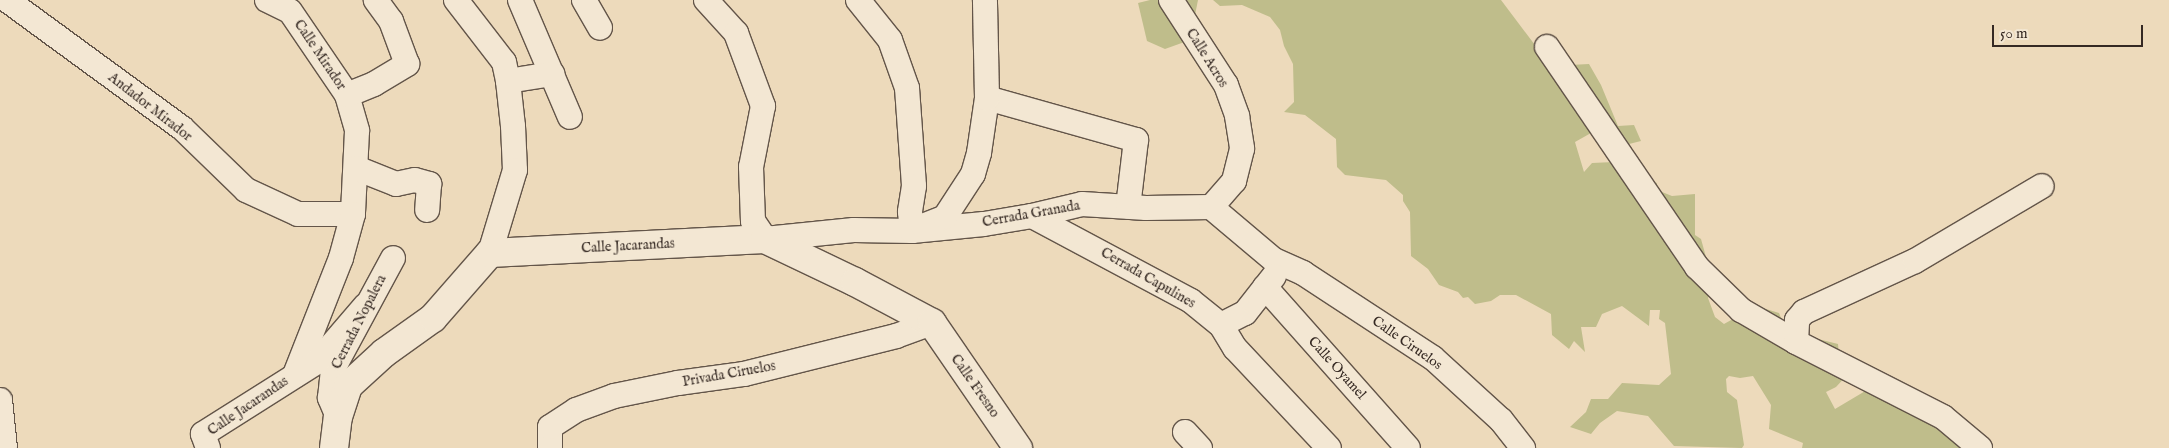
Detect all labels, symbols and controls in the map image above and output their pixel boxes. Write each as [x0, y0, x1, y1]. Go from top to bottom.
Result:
scale bar [1994, 15, 2145, 47]
street label: Calle Mirador [290, 17, 350, 93]
text: 50 m [2000, 24, 2028, 43]
street label: Calle Acros [1182, 25, 1232, 91]
street label: Andador Mirador [105, 69, 195, 145]
street label: Cerrada Granada [981, 197, 1081, 231]
street label: Calle Jacarandas [581, 235, 675, 257]
street label: Cerrada Capulines [1098, 244, 1198, 312]
street label: Cerrada Nopalera [328, 272, 390, 372]
street label: Calle Ciruelos [1369, 313, 1445, 373]
street label: Calle Oyamel [1304, 333, 1370, 403]
street label: Calle Fresno [947, 351, 1003, 421]
street label: Privada Ciruelos [681, 358, 777, 390]
street label: Calle Jacarandas [204, 373, 292, 439]

